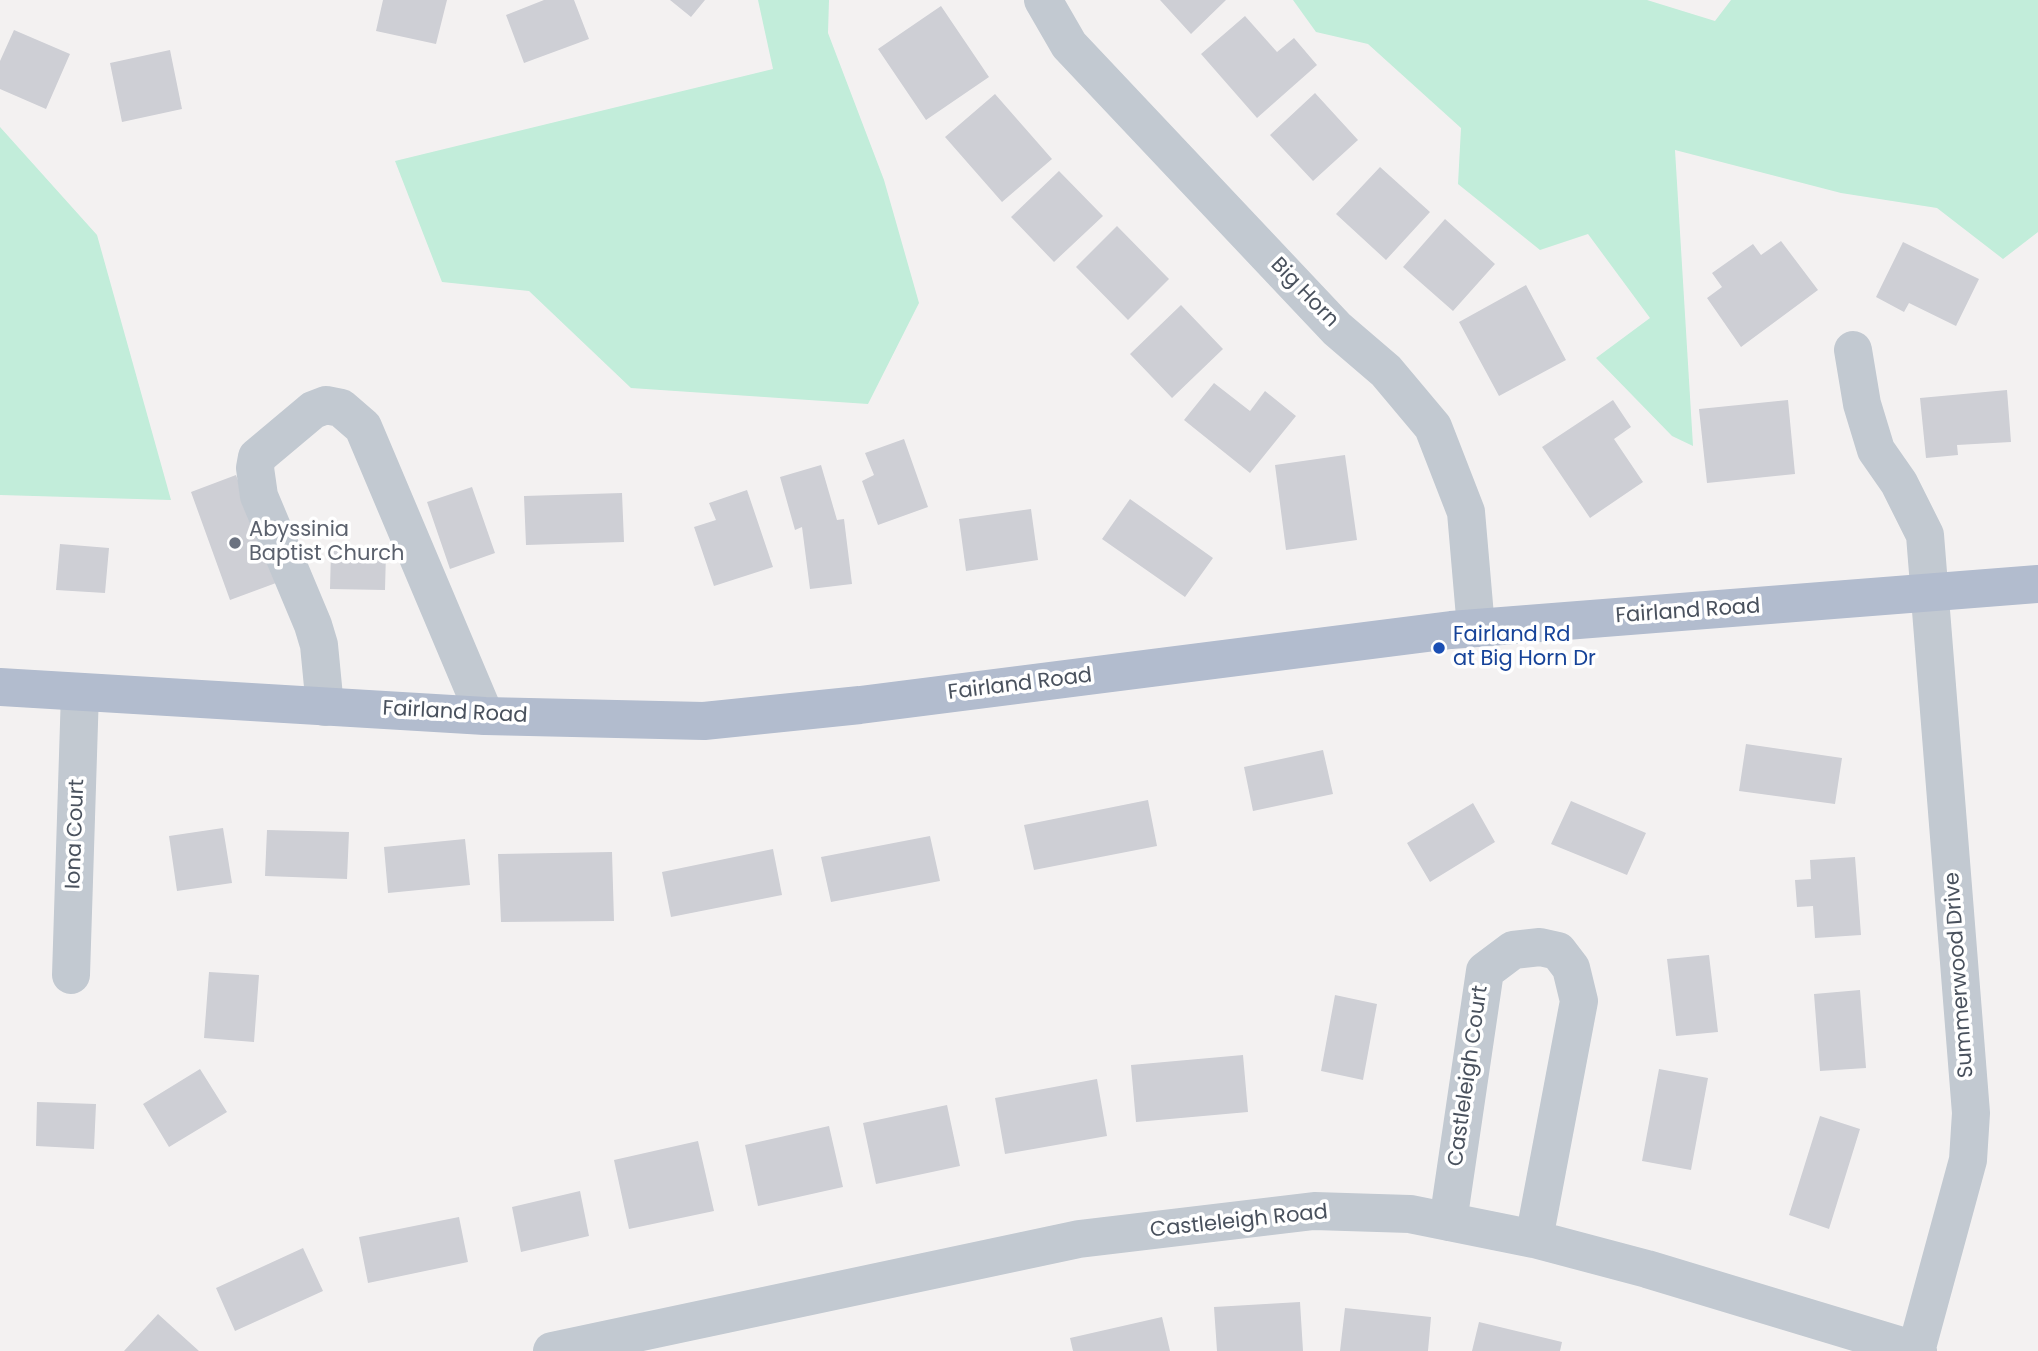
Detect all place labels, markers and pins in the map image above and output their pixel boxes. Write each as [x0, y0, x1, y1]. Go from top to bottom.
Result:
place label: Abyssinia Baptist Church [249, 518, 404, 568]
marker: Abyssinia Baptist Church [227, 535, 243, 551]
place label: Fairland Rd at Big Horn Dr [1453, 623, 1596, 673]
marker: Fairland Rd at Big Horn Dr [1431, 640, 1447, 656]

